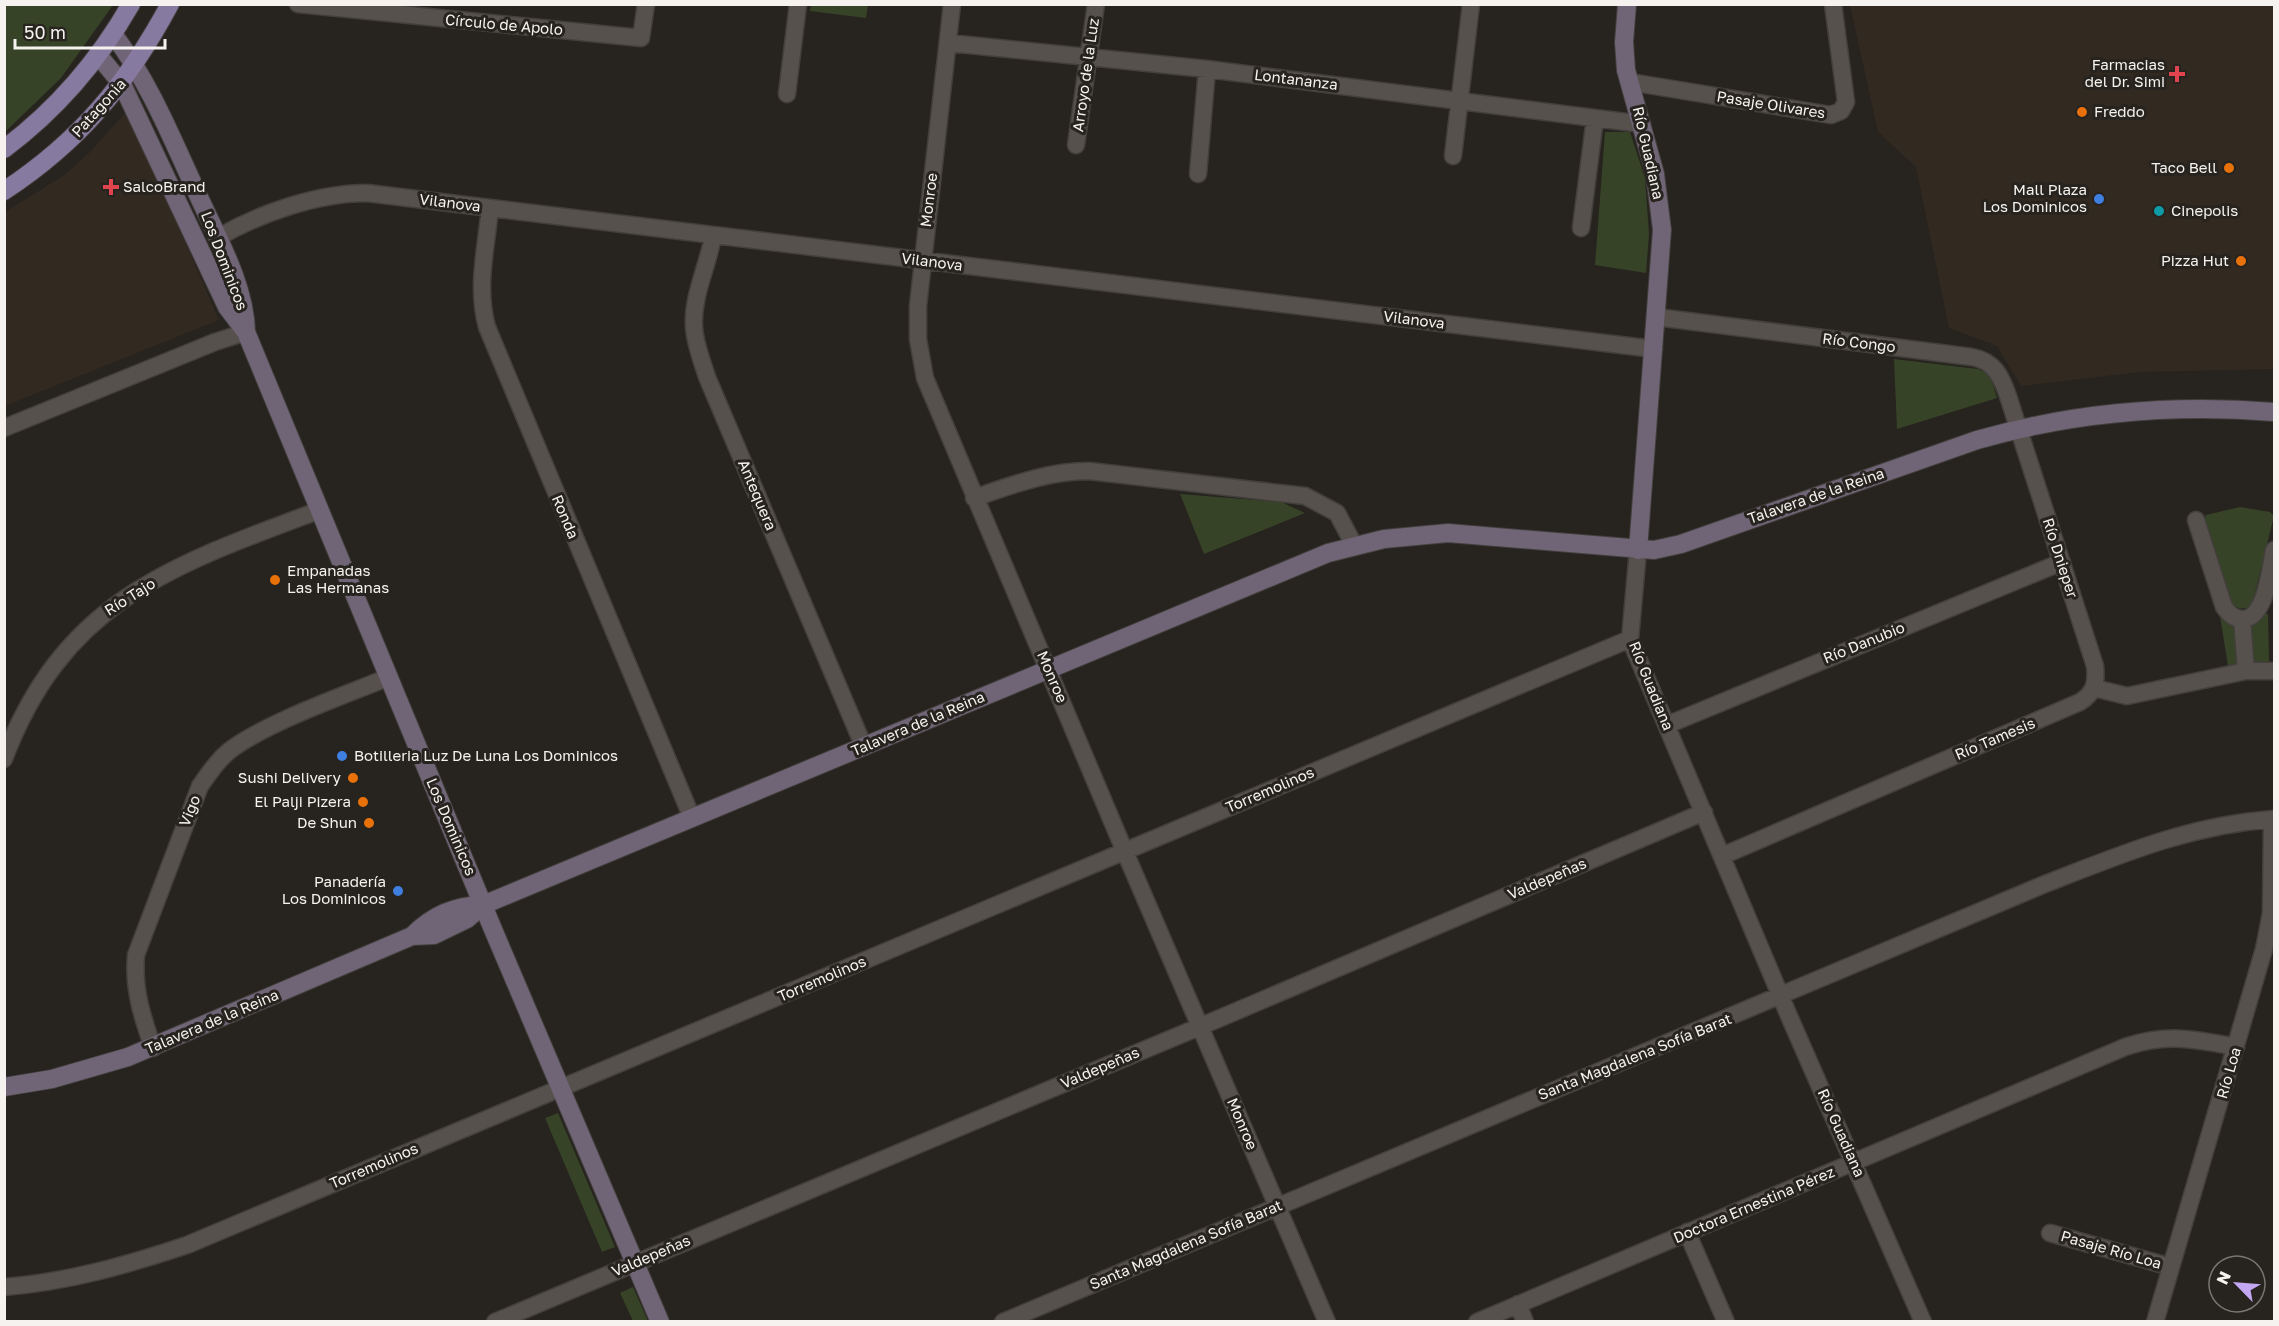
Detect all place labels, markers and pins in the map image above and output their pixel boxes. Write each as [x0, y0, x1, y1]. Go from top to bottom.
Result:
place label: Farmacias del Dr. Simi [2085, 55, 2165, 90]
marker: Farmacias del Dr. Simi [2170, 67, 2184, 81]
place label: Freddo [2094, 102, 2145, 120]
marker: Freddo [2075, 105, 2089, 119]
place label: Taco Bell [2151, 158, 2217, 176]
marker: Taco Bell [2222, 161, 2236, 175]
place label: SalcoBrand [123, 177, 206, 195]
marker: SalcoBrand [104, 180, 118, 194]
place label: Mall Plaza Los Dominicos [1983, 180, 2087, 215]
marker: Mall Plaza Los Dominicos [2092, 192, 2106, 206]
place label: Cinepolis [2171, 201, 2238, 219]
marker: Cinepolis [2152, 204, 2166, 218]
place label: Pizza Hut [2161, 251, 2229, 269]
marker: Pizza Hut [2234, 254, 2248, 268]
place label: Empanadas Las Hermanas [287, 561, 389, 596]
marker: Empanadas Las Hermanas [268, 573, 282, 587]
place label: Botilleria Luz De Luna Los Dominicos [354, 746, 618, 764]
marker: Botilleria Luz De Luna Los Dominicos [335, 749, 349, 763]
place label: Sushi Delivery [238, 768, 342, 786]
marker: Sushi Delivery [346, 771, 360, 785]
place label: El Palji Pizera [254, 792, 351, 810]
marker: El Palji Pizera [356, 795, 370, 809]
place label: De Shun [297, 813, 357, 831]
marker: De Shun [362, 816, 376, 830]
place label: Panadería Los Dominicos [282, 872, 386, 907]
marker: Panadería Los Dominicos [391, 884, 405, 898]

